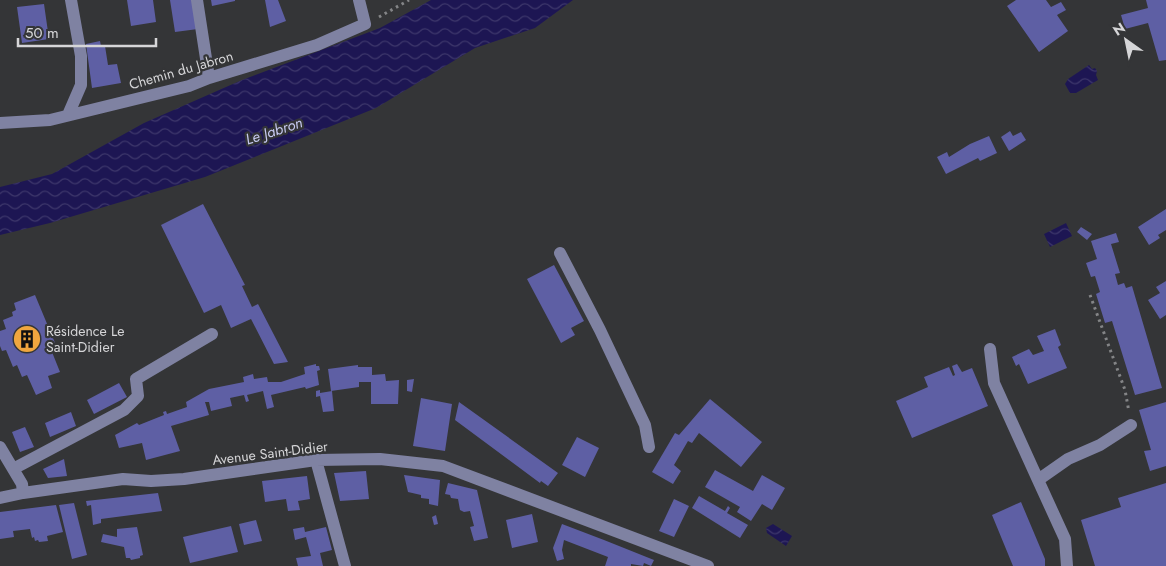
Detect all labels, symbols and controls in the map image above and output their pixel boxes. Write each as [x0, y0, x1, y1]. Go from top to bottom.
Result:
scale bar [18, 15, 155, 47]
north arrow [1101, 15, 1151, 65]
text: N [1109, 18, 1129, 41]
text: 50 m [25, 22, 59, 44]
street label: Chemin du Jabron [127, 46, 235, 94]
water label: Le Jabron [243, 111, 305, 151]
place label: Résidence Le Saint-Didier [46, 321, 124, 357]
building icon: Résidence Le Saint-Didier [12, 324, 42, 354]
street label: Avenue Saint-Didier [211, 436, 329, 470]

